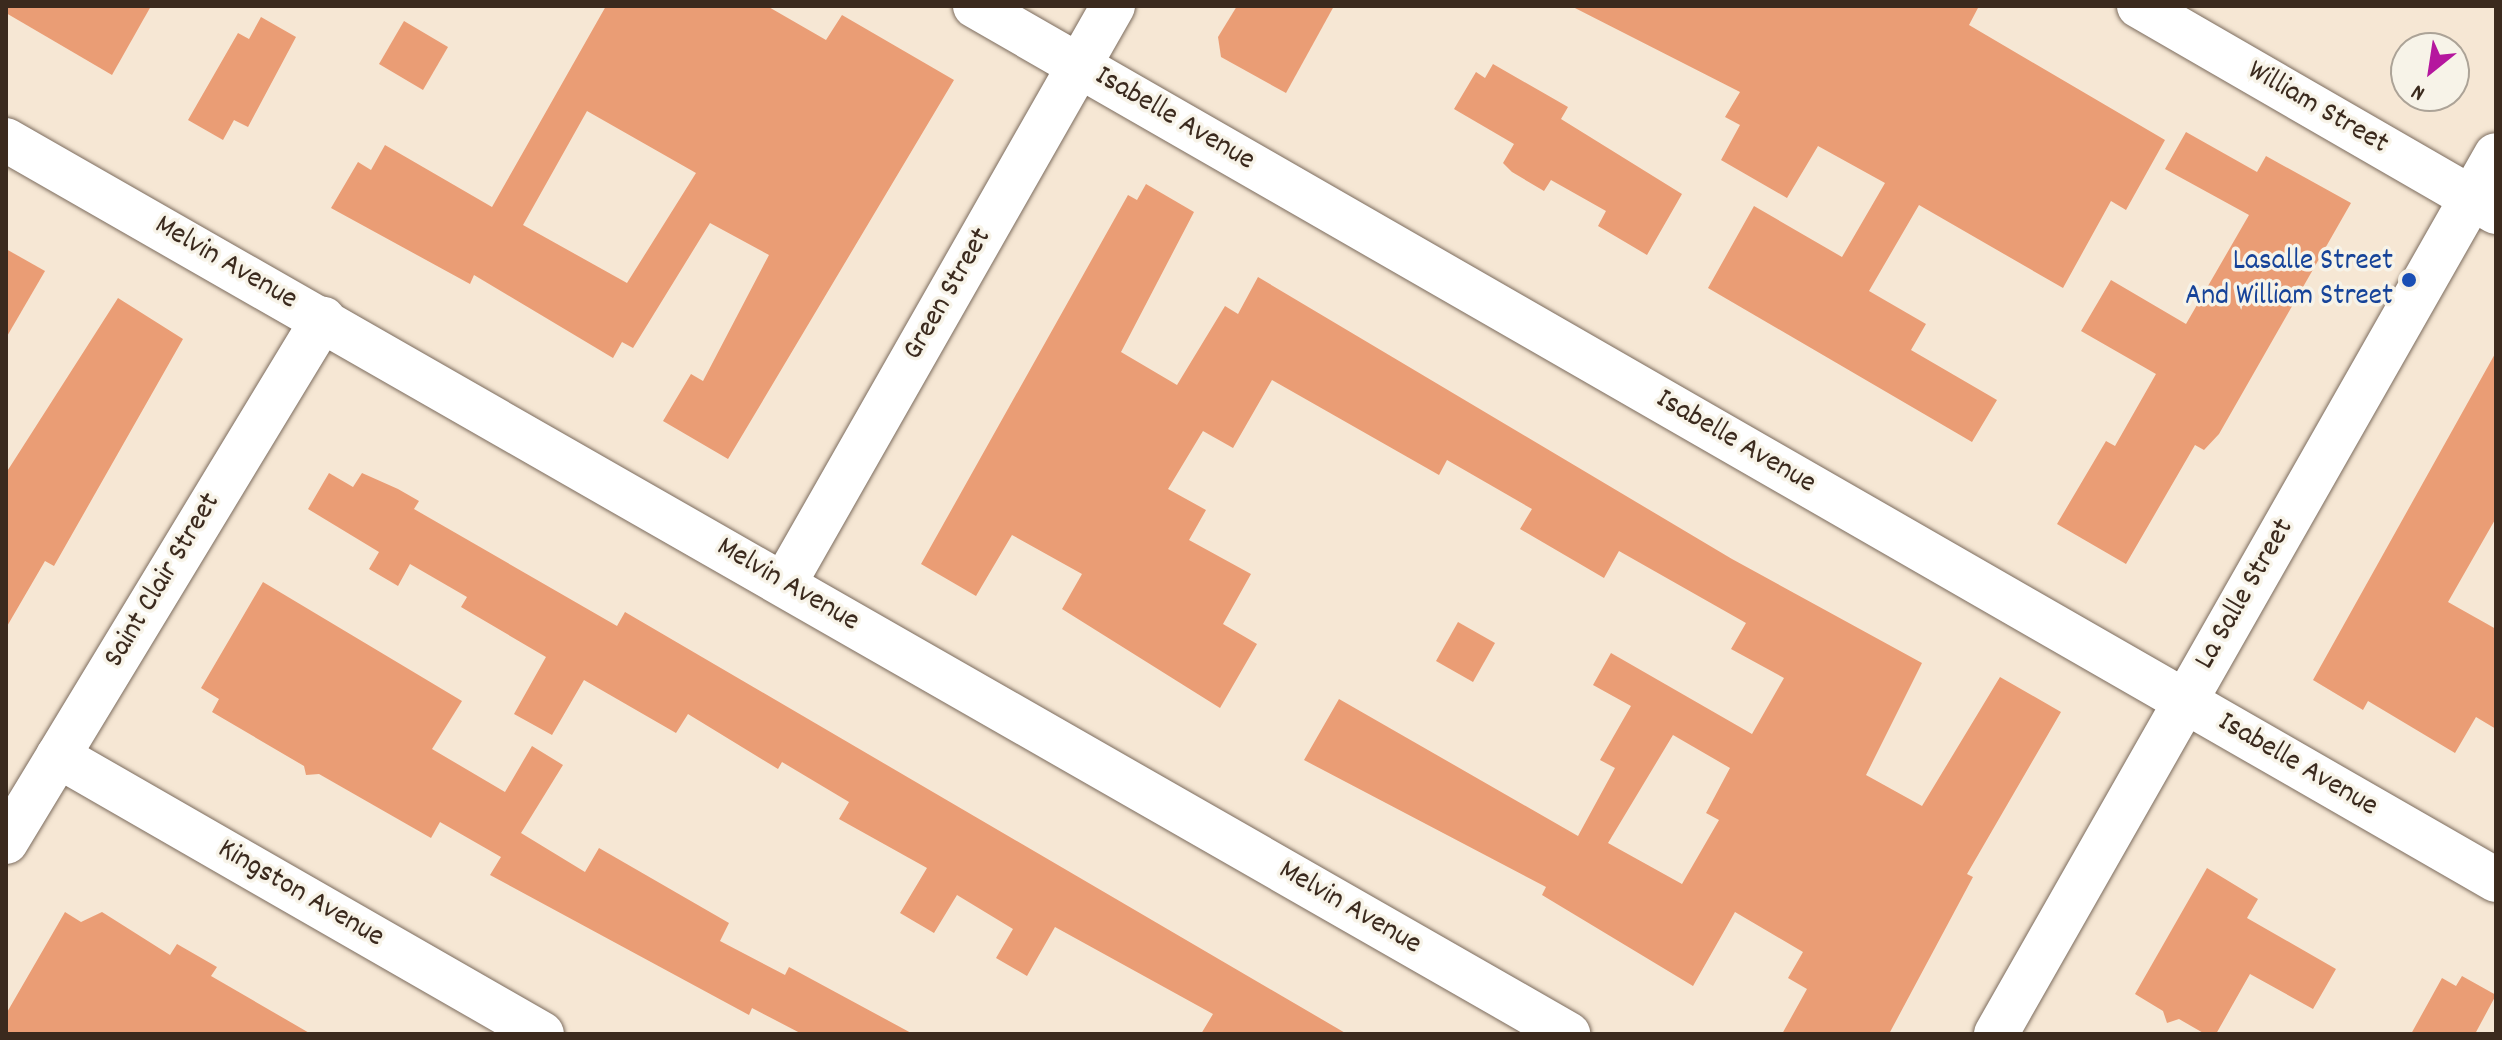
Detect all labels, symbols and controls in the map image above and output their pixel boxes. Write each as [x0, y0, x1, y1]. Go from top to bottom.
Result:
north arrow [2390, 32, 2470, 112]
street label: William Street [2240, 54, 2394, 164]
street label: Isabelle Avenue [1088, 60, 1260, 180]
text: N [2406, 75, 2431, 108]
street label: Melvin Avenue [147, 209, 303, 319]
street label: Green Street [897, 223, 1001, 367]
place label: Lasalle Street And William Street [2185, 245, 2393, 316]
marker: Lasalle Street And William Street [2400, 271, 2418, 289]
street label: Isabelle Avenue [1649, 383, 1821, 503]
street label: Saint Clair Street [98, 487, 230, 675]
street label: La Salle Street [2188, 513, 2304, 677]
street label: Melvin Avenue [709, 531, 865, 641]
street label: Isabelle Avenue [2211, 706, 2383, 826]
street label: Kingston Avenue [210, 833, 390, 957]
street label: Melvin Avenue [1271, 854, 1427, 964]

